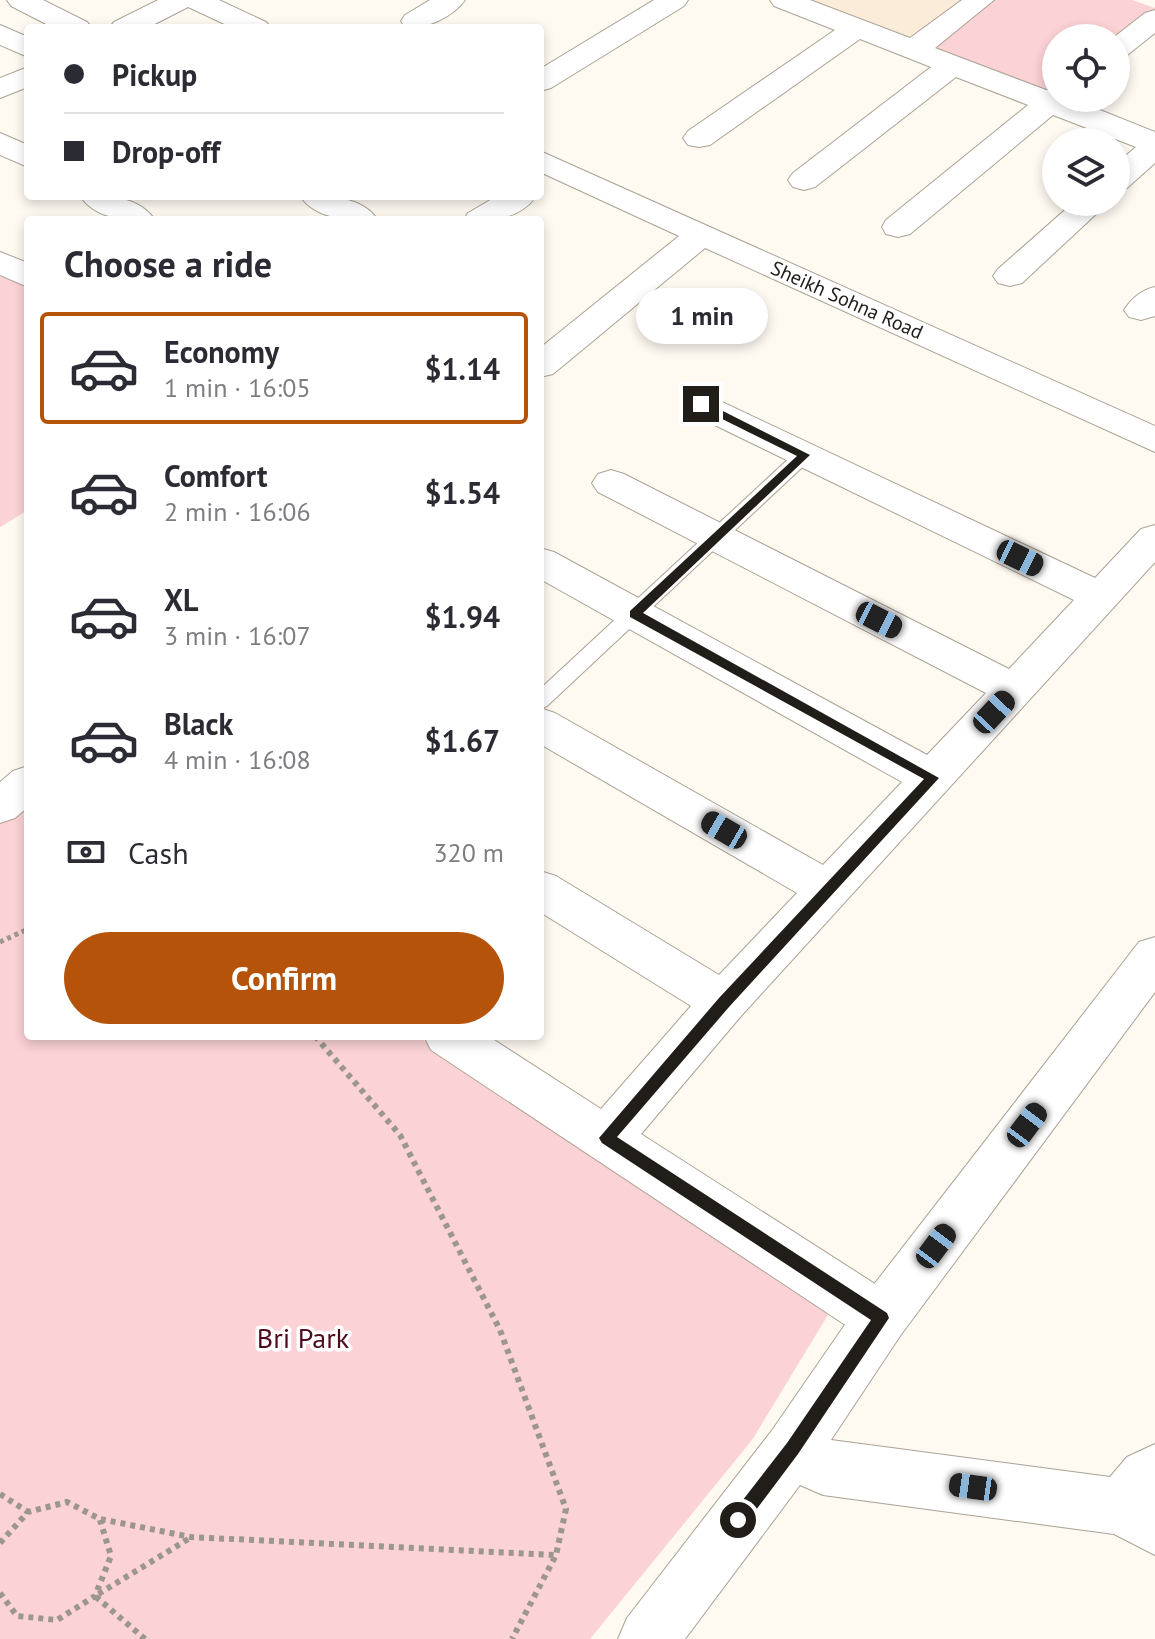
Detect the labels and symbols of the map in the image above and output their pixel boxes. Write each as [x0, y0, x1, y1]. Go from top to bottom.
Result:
street label: Sheikh Sohna Road [767, 255, 927, 345]
callout: 1 min [635, 288, 767, 344]
route end [683, 386, 719, 422]
car [993, 537, 1047, 579]
car [852, 598, 906, 642]
car [969, 686, 1019, 738]
car [697, 808, 751, 852]
car [1003, 1099, 1051, 1151]
car [912, 1220, 960, 1272]
park label: Bri Park [257, 1319, 350, 1356]
car [948, 1472, 998, 1502]
route start [720, 1502, 756, 1538]

